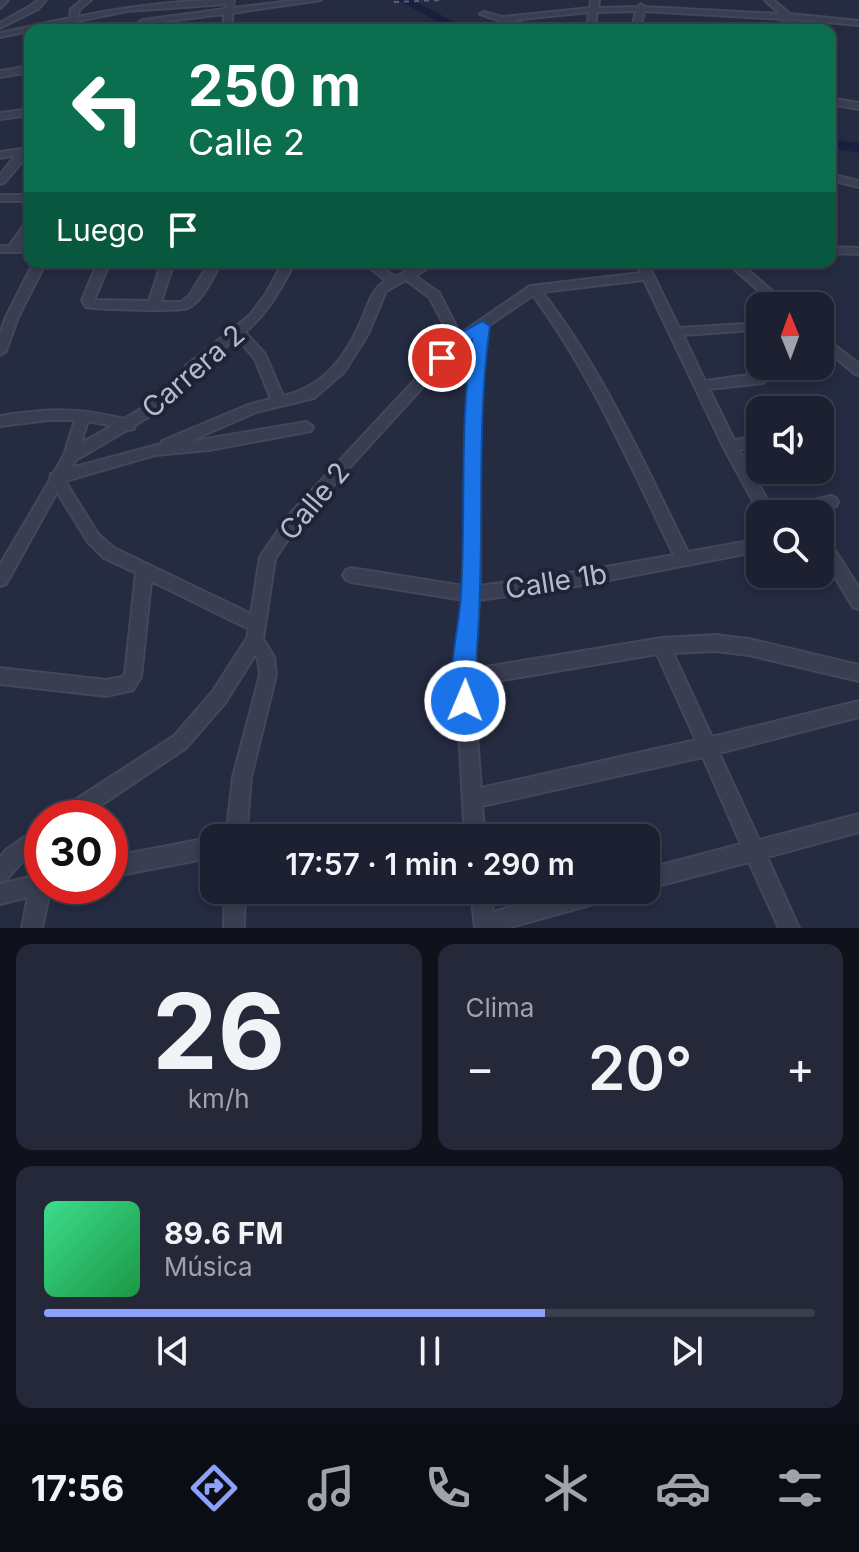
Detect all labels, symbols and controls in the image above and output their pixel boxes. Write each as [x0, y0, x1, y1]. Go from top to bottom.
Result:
text: 250 m [188, 52, 361, 120]
icon: left [56, 56, 160, 160]
text: Calle 2 [188, 120, 305, 164]
icon: arrive [161, 208, 205, 252]
text: Luego [56, 212, 145, 248]
north arrow [746, 292, 834, 380]
map controls [746, 292, 834, 588]
street label: Carrera 2 [135, 317, 251, 425]
pin [408, 324, 476, 392]
icon: arrive [420, 336, 464, 380]
button: sound [746, 396, 834, 484]
street label: Calle 2 [272, 455, 356, 547]
button: search [746, 500, 834, 588]
street label: Calle 1b [503, 556, 609, 606]
position arrow [423, 659, 507, 743]
speed limit sign: 30 [24, 800, 128, 904]
text: 17:57 · 1 min · 290 m [285, 846, 575, 882]
text: 26 [152, 968, 285, 1094]
text: Clima [466, 992, 534, 1023]
text: 20° [588, 1032, 692, 1104]
text: − [466, 1041, 495, 1095]
text: + [786, 1041, 815, 1095]
text: km/h [188, 1083, 250, 1114]
text: 89.6 FM [164, 1215, 283, 1251]
text: Música [164, 1251, 253, 1282]
icon: previous [151, 1329, 195, 1373]
icon: pause [408, 1329, 452, 1373]
icon: next [665, 1329, 709, 1373]
icon: directions [186, 1460, 242, 1516]
icon: music [303, 1460, 359, 1516]
icon: phone [420, 1460, 476, 1516]
icon: climate [538, 1460, 594, 1516]
icon: car [655, 1460, 711, 1516]
icon: filters [772, 1460, 828, 1516]
text: 17:56 [31, 1466, 124, 1510]

